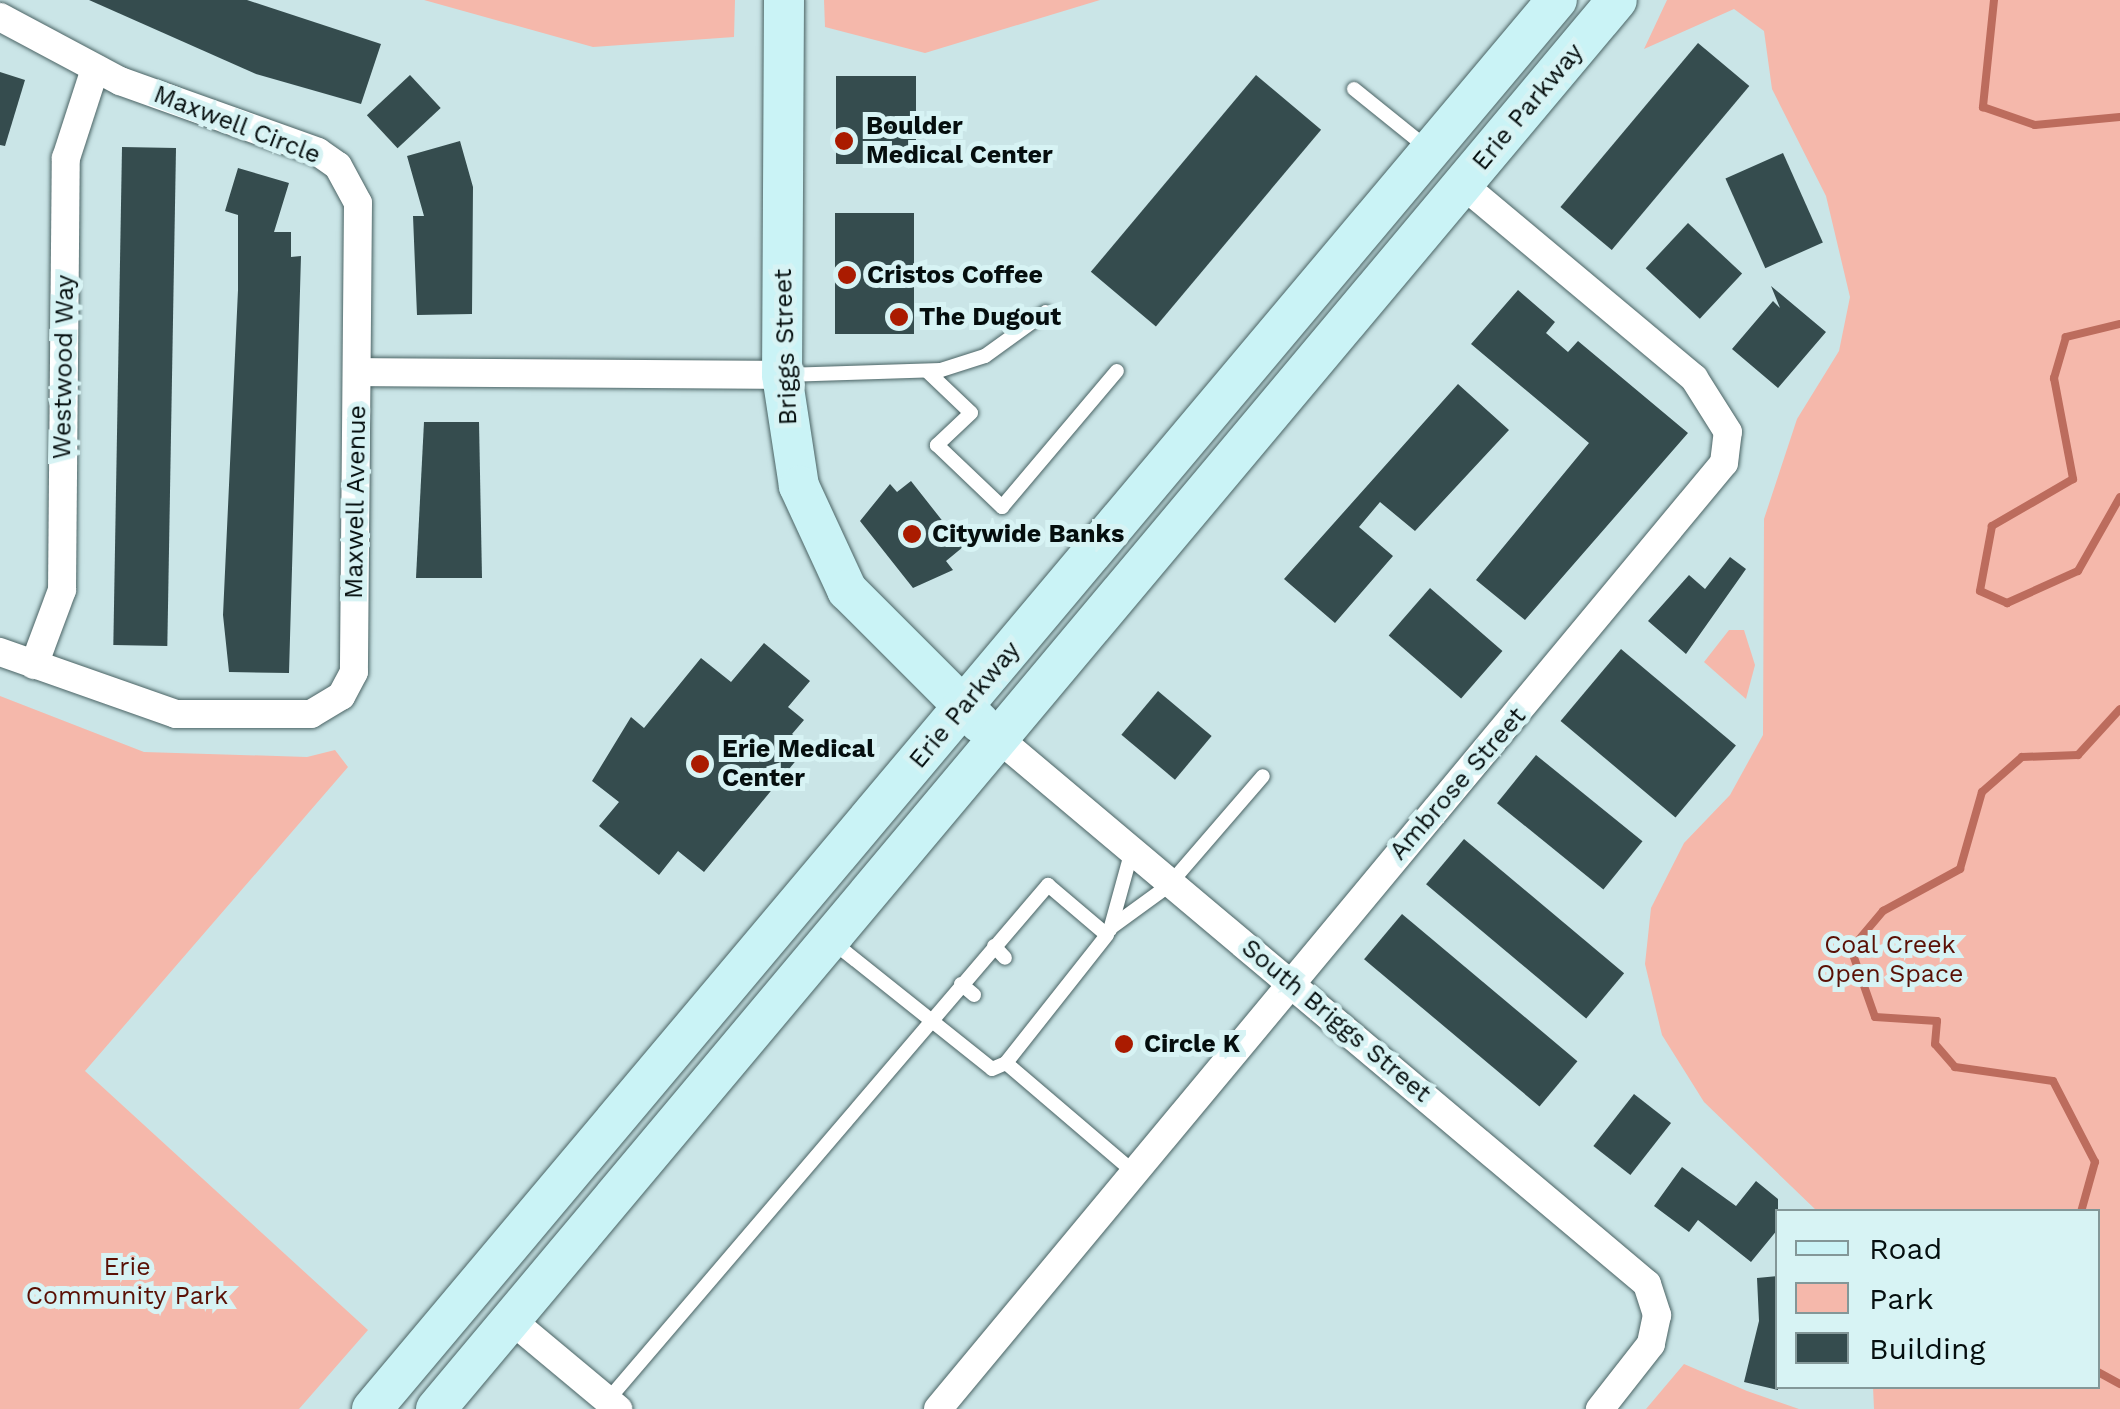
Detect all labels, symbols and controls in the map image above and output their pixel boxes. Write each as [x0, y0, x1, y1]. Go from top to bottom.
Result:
street label: Erie Parkway [1466, 37, 1590, 177]
street label: Maxwell Circle [149, 79, 325, 171]
place label: Boulder Medical Center [866, 112, 1053, 171]
marker: Boulder Medical Center [831, 128, 857, 154]
place label: Cristos Coffee [867, 260, 1043, 290]
marker: Cristos Coffee [836, 264, 858, 286]
street label: Briggs Street [768, 268, 804, 426]
street label: Westwood Way [47, 274, 81, 460]
place label: The Dugout [919, 302, 1061, 332]
marker: The Dugout [888, 306, 910, 328]
street label: Maxwell Avenue [339, 404, 373, 600]
place label: Citywide Banks [932, 519, 1124, 549]
marker: Citywide Banks [901, 523, 923, 545]
street label: Erie Parkway [903, 635, 1027, 775]
street label: Ambrose Street [1384, 702, 1532, 866]
place label: Erie Medical Center [722, 735, 874, 794]
marker: Erie Medical Center [687, 751, 713, 777]
park label: Coal Creek Open Space [1817, 931, 1963, 990]
street label: South Briggs Street [1235, 933, 1437, 1109]
place label: Circle K [1144, 1029, 1240, 1059]
marker: Circle K [1113, 1033, 1135, 1055]
legend [1775, 1209, 2100, 1389]
text: Road [1869, 1231, 1942, 1266]
park label: Erie Community Park [25, 1253, 229, 1312]
text: Park [1869, 1281, 1934, 1316]
text: Building [1869, 1331, 1986, 1366]

